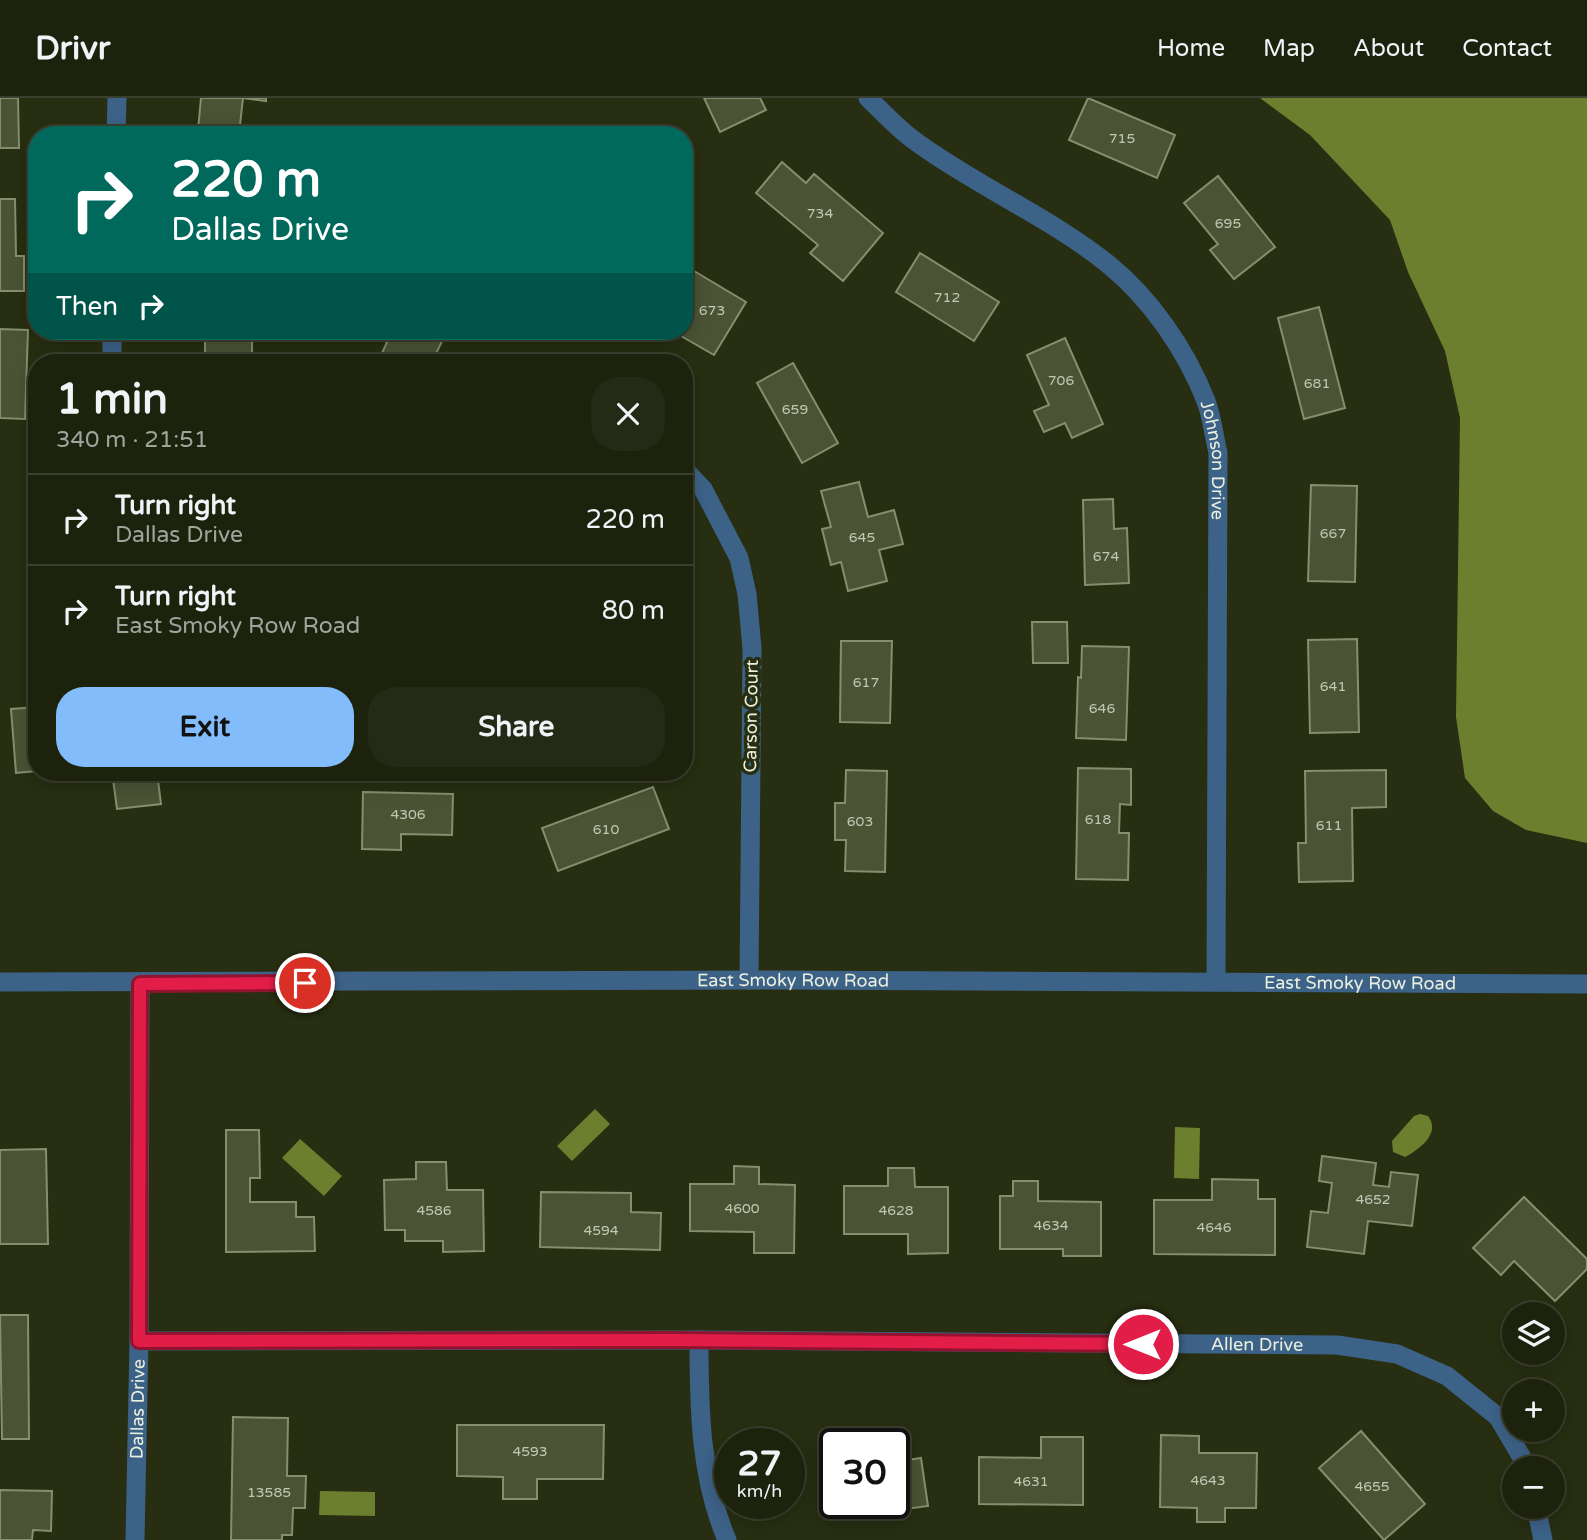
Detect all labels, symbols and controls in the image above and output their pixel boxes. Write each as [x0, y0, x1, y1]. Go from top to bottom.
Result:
text: Drivr [35, 29, 110, 68]
text: Home [1157, 34, 1225, 63]
text: Map [1263, 34, 1315, 63]
text: About [1353, 34, 1424, 63]
text: Contact [1462, 34, 1552, 63]
house number: 715 [1109, 130, 1135, 147]
text: 220 m [171, 151, 321, 210]
icon: right [56, 154, 147, 245]
house number: 734 [807, 205, 833, 222]
text: Dallas Drive [171, 211, 349, 249]
house number: 695 [1215, 215, 1241, 232]
icon: right [132, 287, 170, 325]
house number: 712 [934, 289, 960, 306]
text: Then [56, 291, 118, 322]
house number: 673 [699, 302, 725, 319]
house number: 706 [1048, 372, 1074, 389]
text: 1 min [56, 374, 168, 425]
house number: 681 [1304, 375, 1330, 392]
button: close [591, 377, 665, 451]
street label: Johnson Drive [1195, 397, 1229, 520]
house number: 659 [782, 401, 808, 418]
text: 340 m · 21:51 [56, 426, 208, 454]
text: Turn right [115, 490, 236, 521]
icon: right [56, 501, 94, 539]
text: 220 m [585, 504, 665, 535]
text: Dallas Drive [115, 521, 243, 549]
house number: 667 [1320, 525, 1346, 542]
house number: 645 [849, 529, 875, 546]
house number: 674 [1093, 548, 1119, 565]
text: Turn right [115, 581, 236, 612]
icon: right [56, 592, 94, 630]
text: 80 m [602, 595, 665, 626]
text: East Smoky Row Road [115, 612, 360, 640]
street label: Carson Court [739, 659, 763, 773]
house number: 617 [853, 674, 879, 691]
house number: 641 [1320, 678, 1346, 695]
button: Exit [56, 687, 354, 767]
button: Share [368, 687, 665, 767]
house number: 646 [1089, 700, 1115, 717]
house number: 4306 [390, 806, 426, 823]
house number: 618 [1085, 811, 1111, 828]
house number: 603 [847, 813, 873, 830]
house number: 611 [1316, 817, 1342, 834]
house number: 610 [593, 821, 619, 838]
pin [275, 953, 335, 1013]
icon: arrive [286, 964, 324, 1002]
street label: East Smoky Row Road [697, 969, 889, 992]
street label: East Smoky Row Road [1264, 971, 1456, 994]
house number: 4652 [1355, 1191, 1391, 1208]
house number: 4600 [724, 1200, 760, 1217]
house number: 4586 [416, 1202, 452, 1219]
house number: 4628 [878, 1202, 914, 1219]
house number: 4634 [1033, 1217, 1069, 1234]
house number: 4646 [1196, 1219, 1232, 1236]
house number: 4594 [583, 1222, 619, 1239]
map controls [1502, 1302, 1565, 1519]
button: layers [1502, 1302, 1565, 1365]
position arrow [1106, 1307, 1180, 1381]
street label: Allen Drive [1211, 1333, 1303, 1356]
street label: Dallas Drive [126, 1359, 150, 1459]
button: + [1502, 1379, 1565, 1442]
speed limit sign: 30 [819, 1428, 910, 1519]
house number: 4593 [512, 1443, 548, 1460]
text: 27 [738, 1443, 781, 1485]
button: − [1502, 1456, 1565, 1519]
house number: 4643 [1190, 1472, 1226, 1489]
house number: 4631 [1013, 1473, 1049, 1490]
house number: 4655 [1354, 1478, 1390, 1495]
text: km/h [737, 1480, 782, 1502]
house number: 13585 [247, 1484, 291, 1501]

